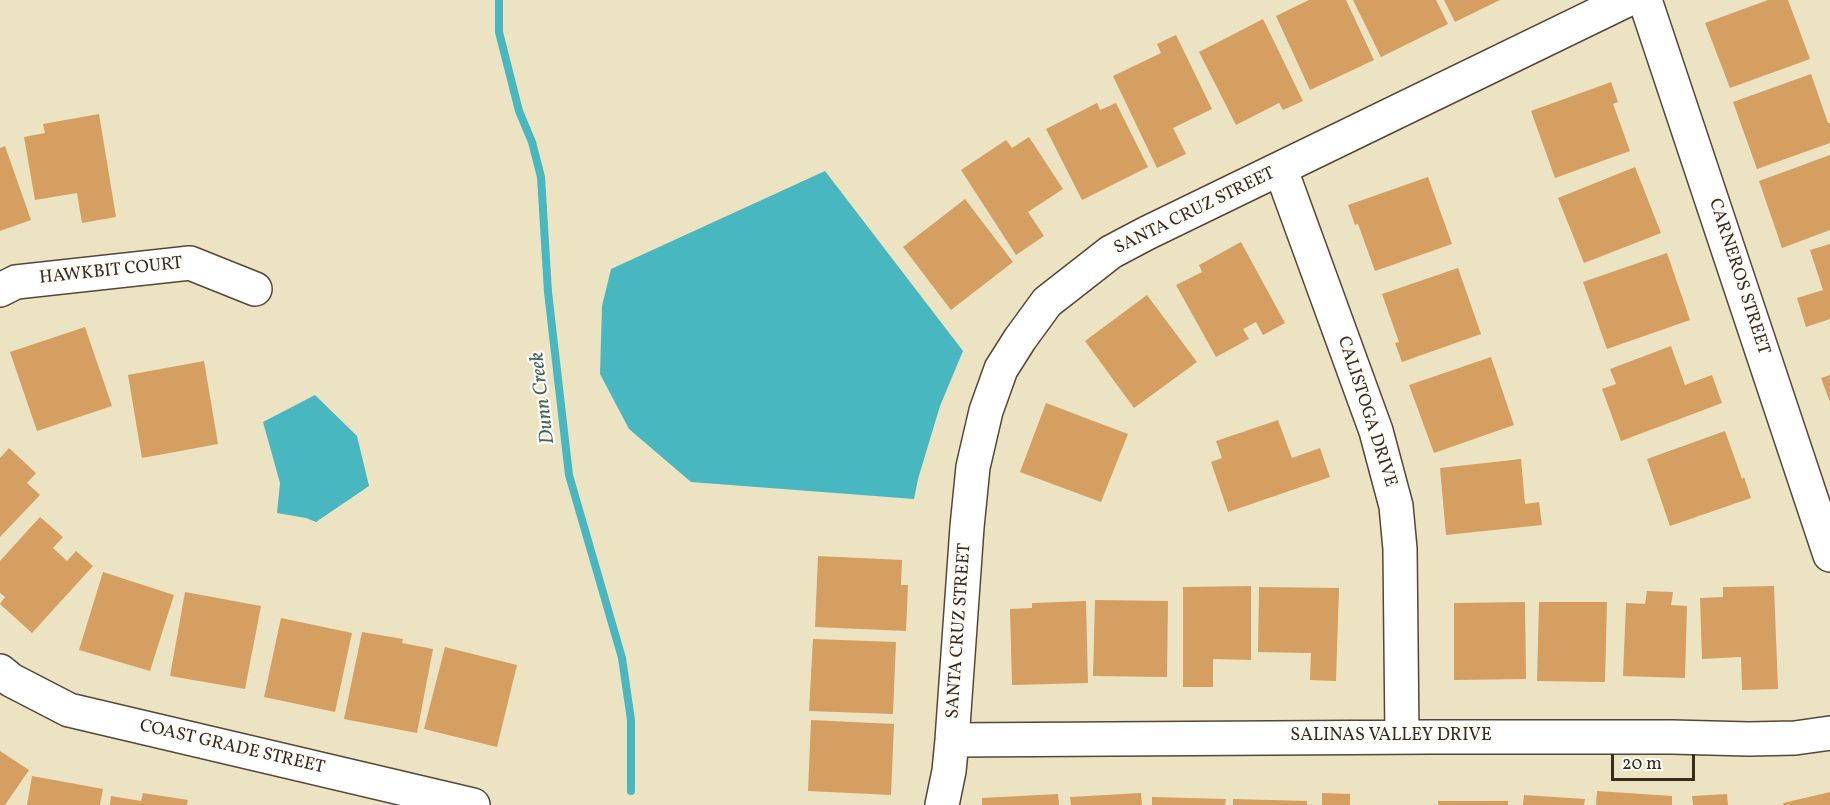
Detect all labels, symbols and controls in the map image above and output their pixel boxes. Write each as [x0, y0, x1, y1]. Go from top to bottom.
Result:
street label: SANTA CRUZ STREET [1111, 164, 1279, 260]
street label: CARNEROS STREET [1703, 196, 1773, 358]
street label: HAWKBIT COURT [38, 254, 184, 290]
street label: CALISTOGA DRIVE [1331, 334, 1401, 490]
water label: Dunn Creek [526, 351, 562, 445]
street label: SANTA CRUZ STREET [943, 542, 977, 720]
street label: COAST GRADE STREET [137, 716, 327, 780]
street label: SALINAS VALLEY DRIVE [1290, 726, 1492, 748]
scale bar [1614, 742, 1698, 780]
text: 20 m [1622, 752, 1662, 777]

